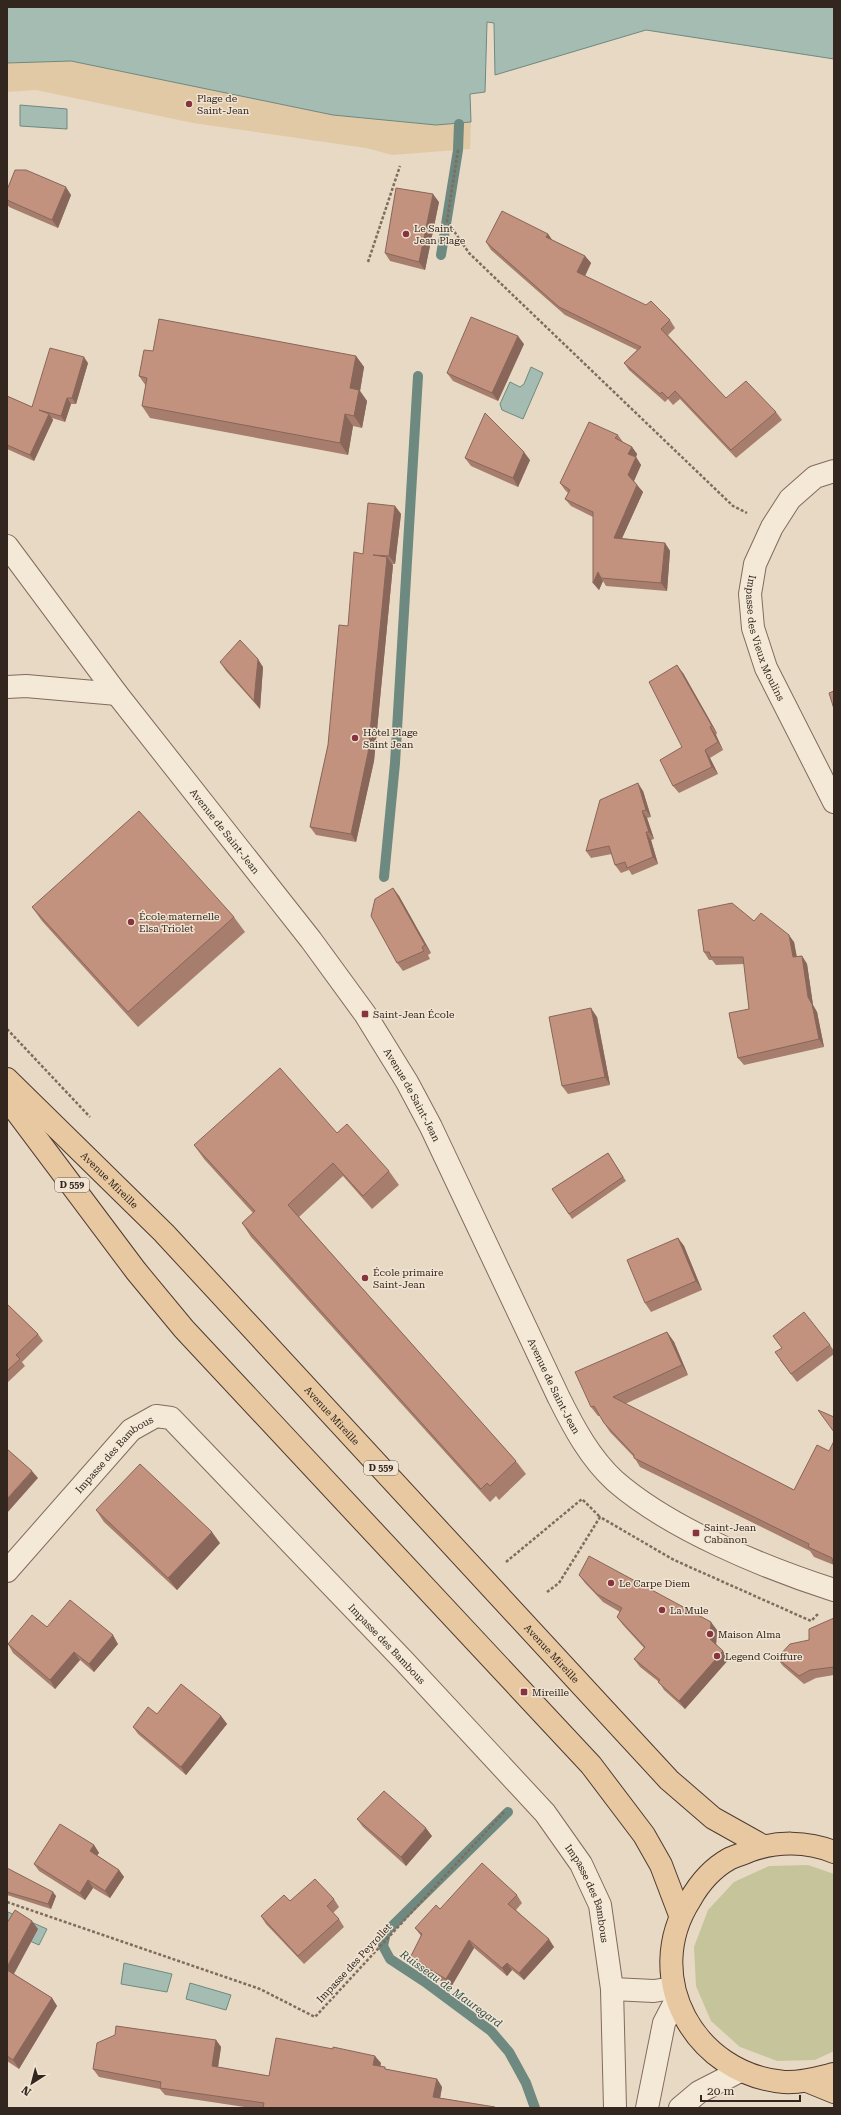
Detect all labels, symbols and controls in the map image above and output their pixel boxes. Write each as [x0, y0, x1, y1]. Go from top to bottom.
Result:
place label: Plage de Saint-Jean [197, 93, 250, 116]
marker: Plage de Saint-Jean [184, 99, 194, 109]
place label: Le Saint Jean Plage [414, 223, 466, 246]
marker: Le Saint Jean Plage [401, 229, 411, 239]
street label: Impasse des Vieux Moulins [744, 574, 787, 703]
place label: Hôtel Plage Saint Jean [363, 727, 418, 750]
marker: Hôtel Plage Saint Jean [350, 733, 360, 743]
street label: Avenue de Saint-Jean [188, 786, 262, 876]
place label: École maternelle Elsa Triolet [139, 911, 220, 934]
marker: École maternelle Elsa Triolet [126, 917, 136, 927]
marker: Saint-Jean École [360, 1009, 370, 1019]
place label: Saint-Jean École [373, 1009, 455, 1020]
street label: Avenue de Saint-Jean [382, 1046, 443, 1144]
street label: Avenue Mireille [79, 1149, 141, 1211]
road number: D 559 [55, 1178, 89, 1192]
place label: École primaire Saint-Jean [373, 1267, 444, 1290]
marker: École primaire Saint-Jean [360, 1273, 370, 1283]
street label: Avenue de Saint-Jean [526, 1336, 583, 1436]
street label: Avenue Mireille [303, 1384, 362, 1447]
street label: Impasse des Bambous [73, 1413, 155, 1495]
road number: D 559 [364, 1461, 398, 1475]
place label: Saint-Jean Cabanon [704, 1522, 757, 1545]
marker: Saint-Jean Cabanon [691, 1528, 701, 1538]
marker: Le Carpe Diem [606, 1578, 616, 1588]
place label: Le Carpe Diem [619, 1578, 690, 1589]
street label: Impasse des Bambous [347, 1601, 428, 1686]
marker: La Mule [657, 1605, 667, 1615]
place label: La Mule [670, 1605, 709, 1616]
street label: Avenue Mireille [522, 1622, 582, 1685]
marker: Maison Alma [705, 1629, 715, 1639]
place label: Maison Alma [718, 1629, 781, 1640]
marker: Legend Coiffure [712, 1651, 722, 1661]
place label: Legend Coiffure [725, 1651, 803, 1662]
marker: Mireille [519, 1687, 529, 1697]
place label: Mireille [532, 1687, 570, 1698]
street label: Impasse des Bambous [563, 1842, 611, 1944]
street label: Impasse des Peyrollet [314, 1921, 394, 2005]
water label: Ruisseau de Mauregard [397, 1947, 505, 2030]
north arrow [12, 2063, 52, 2103]
scale bar [701, 2077, 800, 2103]
text: N [19, 2083, 34, 2098]
text: 20 m [707, 2084, 734, 2098]

